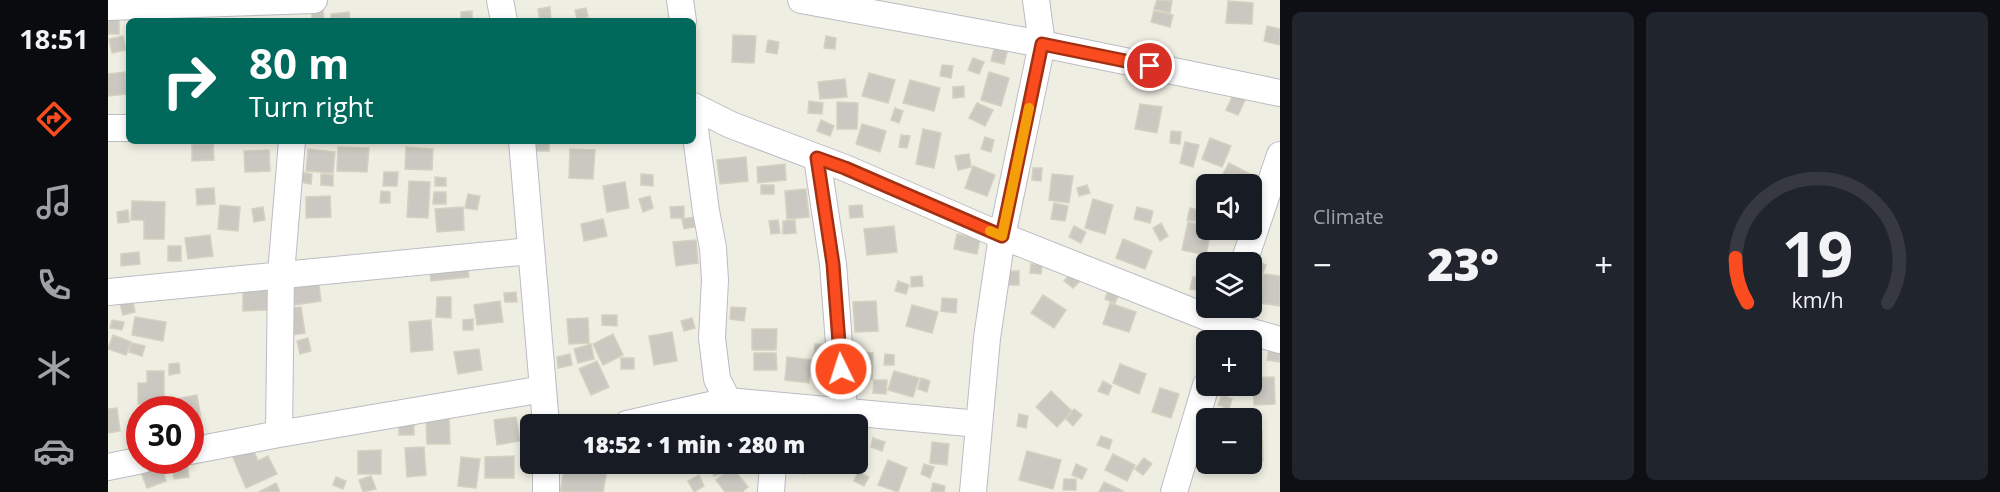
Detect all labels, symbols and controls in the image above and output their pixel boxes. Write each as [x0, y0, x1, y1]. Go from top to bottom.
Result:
text: 18:51 [19, 20, 89, 57]
text: 80 m [249, 34, 349, 91]
pin [1124, 40, 1175, 91]
icon: right [150, 42, 228, 120]
icon: arrive [1133, 49, 1166, 82]
text: Turn right [249, 88, 374, 125]
icon: directions [33, 98, 75, 140]
map controls [1196, 174, 1262, 474]
button: sound [1196, 174, 1262, 240]
icon: music [33, 181, 75, 223]
text: Climate [1313, 203, 1384, 230]
text: 19 [1781, 210, 1853, 295]
text: 23° [1427, 233, 1499, 294]
text: − [1313, 242, 1332, 287]
text: + [1594, 242, 1613, 287]
button: layers [1196, 252, 1262, 318]
icon: phone [33, 264, 75, 306]
text: km/h [1791, 285, 1843, 314]
button: + [1196, 330, 1262, 396]
position arrow [809, 337, 873, 401]
icon: climate [33, 347, 75, 389]
speed limit sign: 30 [126, 396, 204, 474]
button: − [1196, 408, 1262, 474]
text: 18:52 · 1 min · 280 m [583, 429, 805, 459]
icon: car [33, 430, 75, 472]

